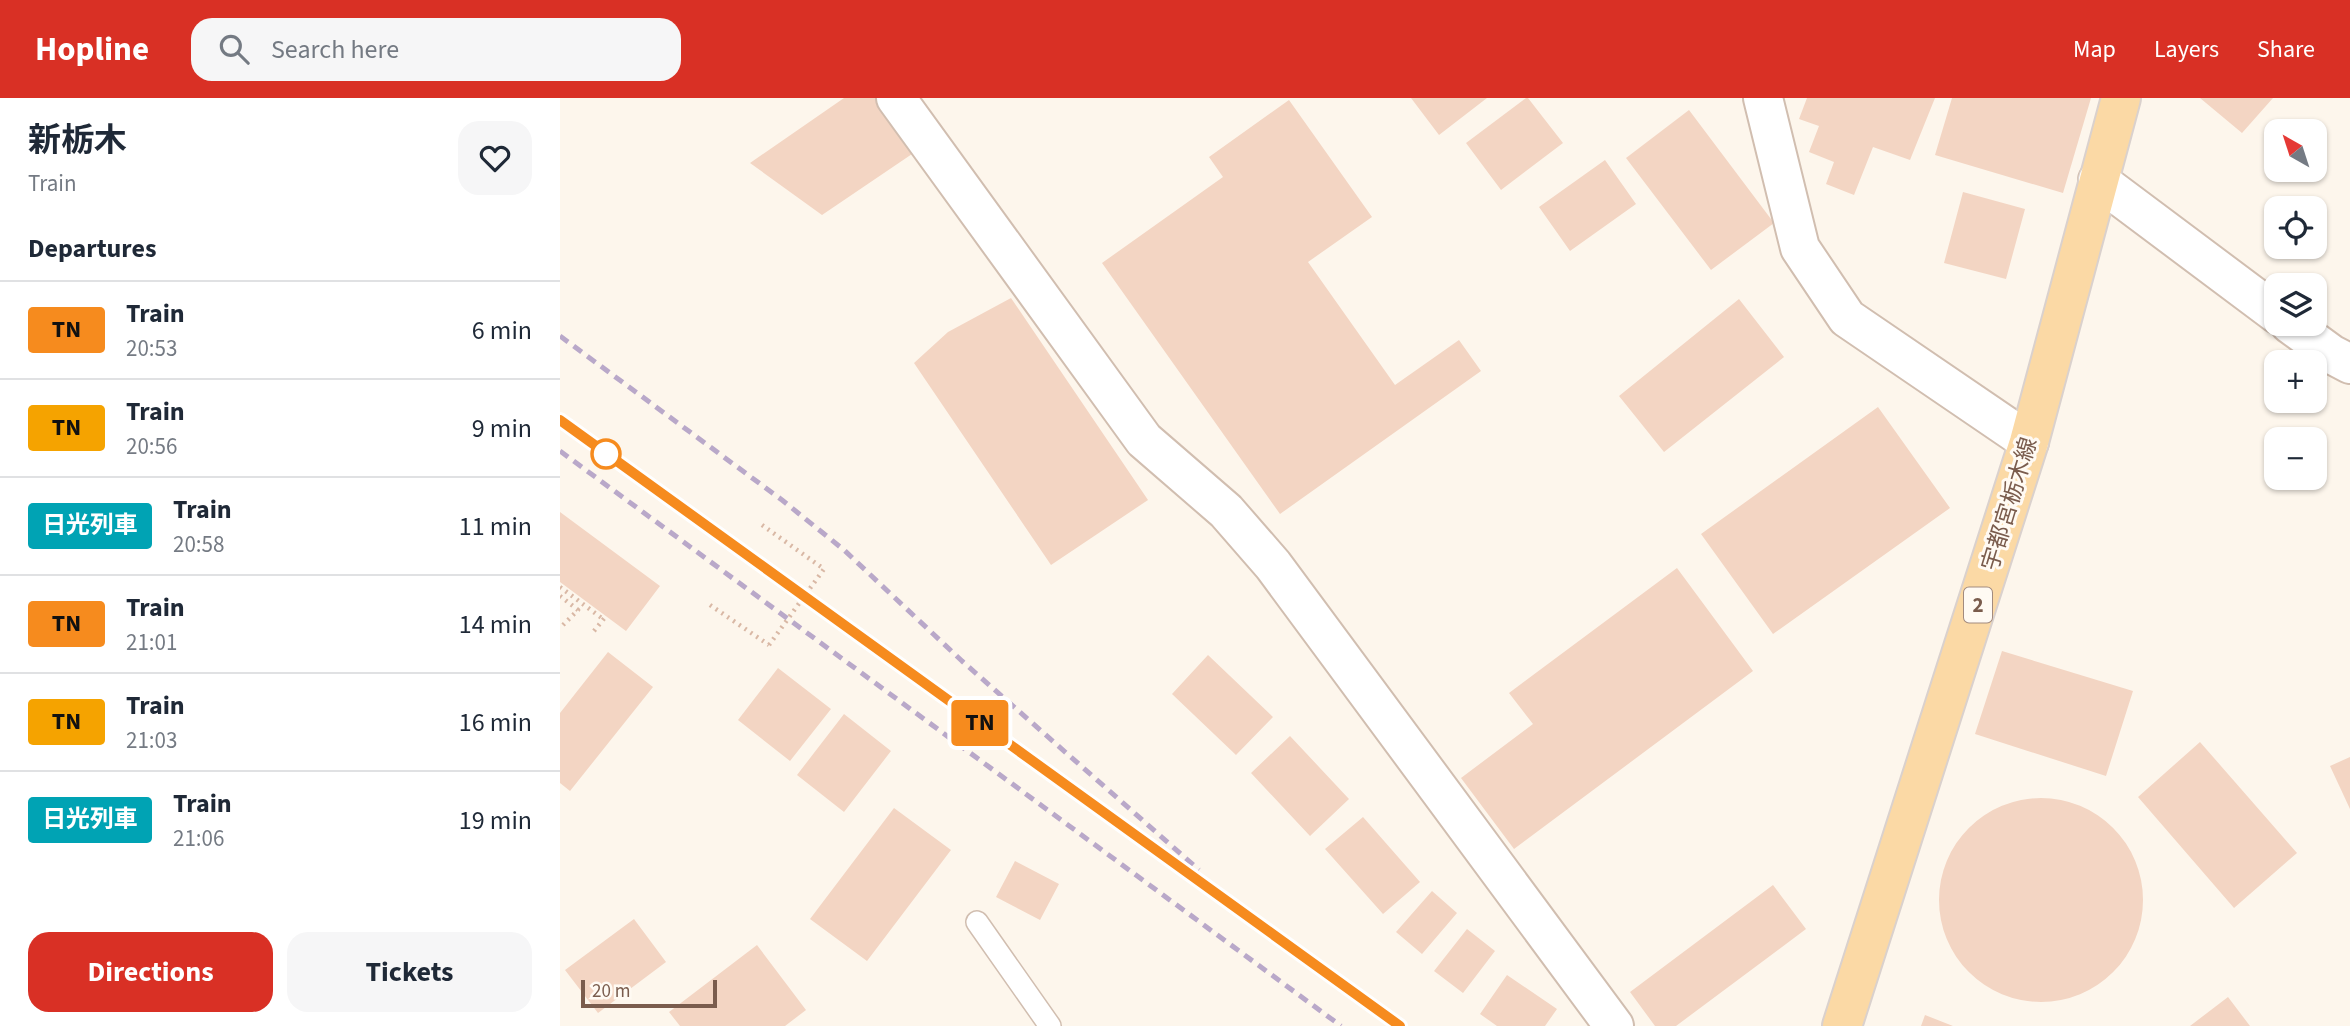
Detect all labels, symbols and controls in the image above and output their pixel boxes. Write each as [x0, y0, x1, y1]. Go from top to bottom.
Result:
search box [191, 18, 681, 81]
text: Hopline [35, 26, 149, 73]
icon: search [215, 30, 253, 68]
text: Search here [271, 31, 399, 68]
text: Map [2073, 32, 2116, 67]
text: Layers [2154, 32, 2219, 67]
text: Share [2257, 32, 2315, 67]
text: 新栃木 [28, 117, 127, 164]
north arrow [2264, 119, 2328, 182]
map controls [2264, 119, 2327, 490]
button: heart [458, 121, 532, 195]
text: Train [28, 167, 77, 200]
button: locate [2264, 196, 2327, 259]
text: Departures [28, 230, 156, 267]
button: layers [2264, 273, 2327, 336]
text: Train [126, 295, 185, 332]
text: TN [52, 312, 81, 347]
text: 6 min [472, 312, 532, 349]
text: 20:53 [126, 332, 177, 365]
button: + [2264, 350, 2327, 413]
text: Train [126, 393, 185, 430]
text: TN [52, 410, 81, 445]
text: 9 min [472, 410, 532, 447]
button: − [2264, 427, 2327, 490]
text: 20:56 [126, 430, 177, 463]
street label: 宇都宮栃木線 [1974, 433, 2045, 575]
unlabelled marker [591, 439, 621, 469]
text: Train [173, 491, 232, 528]
text: 日光列車 [42, 508, 138, 543]
text: 11 min [459, 508, 532, 545]
text: 20:58 [173, 528, 224, 561]
road number: 2 [1964, 588, 1992, 622]
text: Train [126, 589, 185, 626]
text: TN [52, 606, 81, 641]
text: 14 min [459, 606, 532, 643]
text: 21:01 [126, 626, 177, 659]
text: Train [126, 687, 185, 724]
line badge: TN [948, 700, 1012, 746]
text: TN [52, 704, 81, 739]
text: 16 min [459, 704, 532, 741]
text: TN [965, 705, 995, 740]
text: 21:03 [126, 724, 177, 757]
text: Train [173, 785, 232, 822]
text: 日光列車 [42, 802, 138, 837]
text: 19 min [459, 802, 532, 839]
text: 21:06 [173, 822, 224, 855]
button: Directions [28, 932, 273, 1012]
button: Tickets [287, 932, 532, 1012]
scale bar [581, 977, 718, 1009]
text: 20 m [592, 978, 630, 1005]

